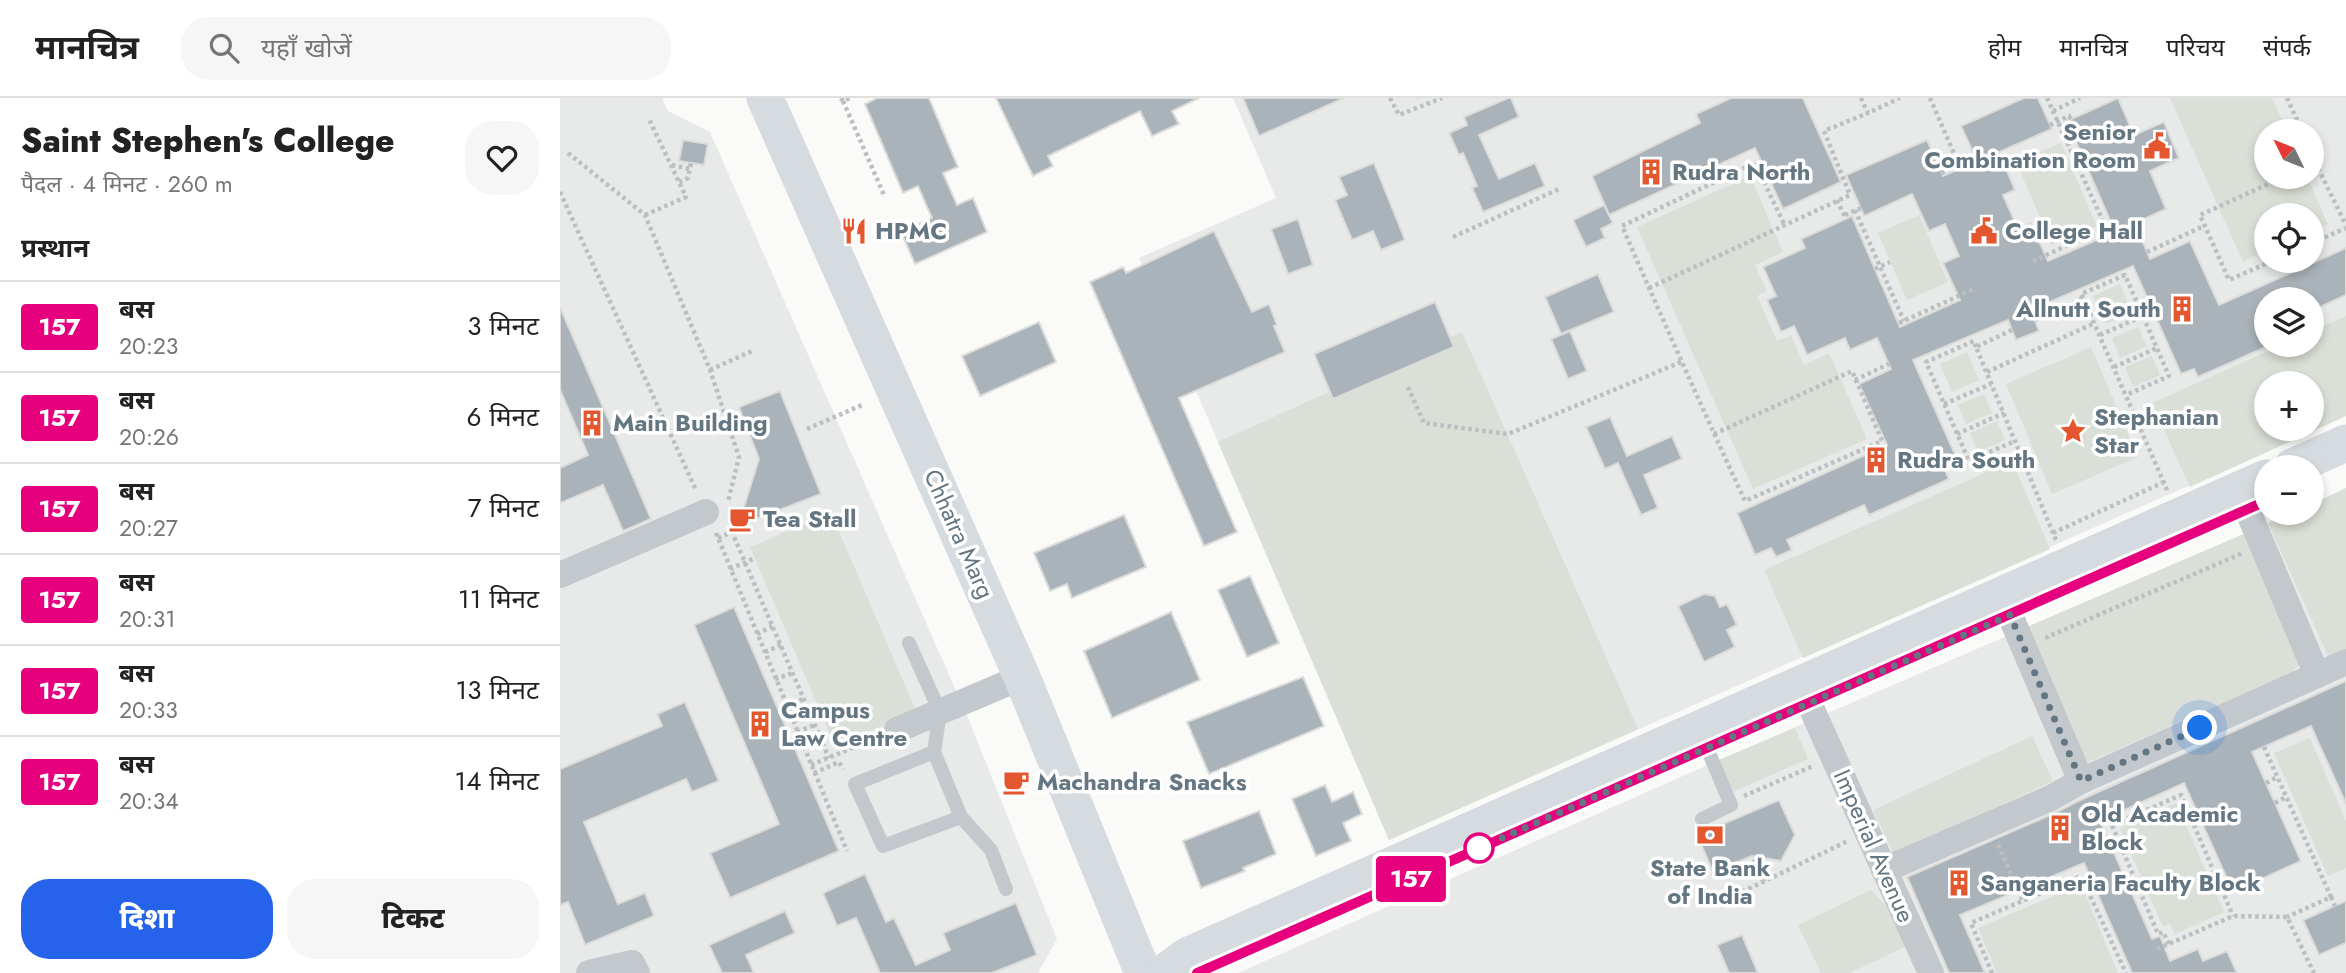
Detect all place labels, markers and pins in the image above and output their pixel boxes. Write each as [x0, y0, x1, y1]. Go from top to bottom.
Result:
place label: Senior Combination Room [1924, 114, 2136, 177]
public building icon: Senior Combination Room [2142, 131, 2172, 161]
place label: Rudra North [1672, 154, 1811, 189]
building icon: Rudra North [1636, 157, 1666, 187]
place label: HPMC [875, 213, 947, 248]
place label: College Hall [2005, 213, 2143, 248]
restaurant icon: HPMC [839, 216, 869, 246]
public building icon: College Hall [1969, 216, 1999, 246]
place label: Allnutt South [2015, 291, 2161, 326]
building icon: Allnutt South [2167, 294, 2197, 324]
place label: Stephanian Star [2094, 399, 2219, 462]
place label: Main Building [613, 405, 768, 440]
building icon: Main Building [577, 408, 607, 438]
place icon: Stephanian Star [2058, 416, 2088, 446]
place label: Rudra South [1897, 442, 2035, 477]
building icon: Rudra South [1861, 445, 1891, 475]
place label: Tea Stall [763, 501, 856, 536]
cafe icon: Tea Stall [727, 504, 757, 534]
place label: Campus Law Centre [781, 692, 907, 755]
building icon: Campus Law Centre [745, 709, 775, 739]
place label: Machandra Snacks [1037, 764, 1247, 799]
cafe icon: Machandra Snacks [1001, 767, 1031, 797]
place label: Old Academic Block [2081, 796, 2238, 859]
building icon: Old Academic Block [2045, 813, 2075, 843]
bank icon: State Bank of India [1695, 820, 1725, 850]
unlabelled marker [1464, 833, 1494, 863]
place label: State Bank of India [1650, 850, 1770, 913]
place label: Sanganeria Faculty Block [1980, 865, 2261, 900]
building icon: Sanganeria Faculty Block [1944, 868, 1974, 898]

